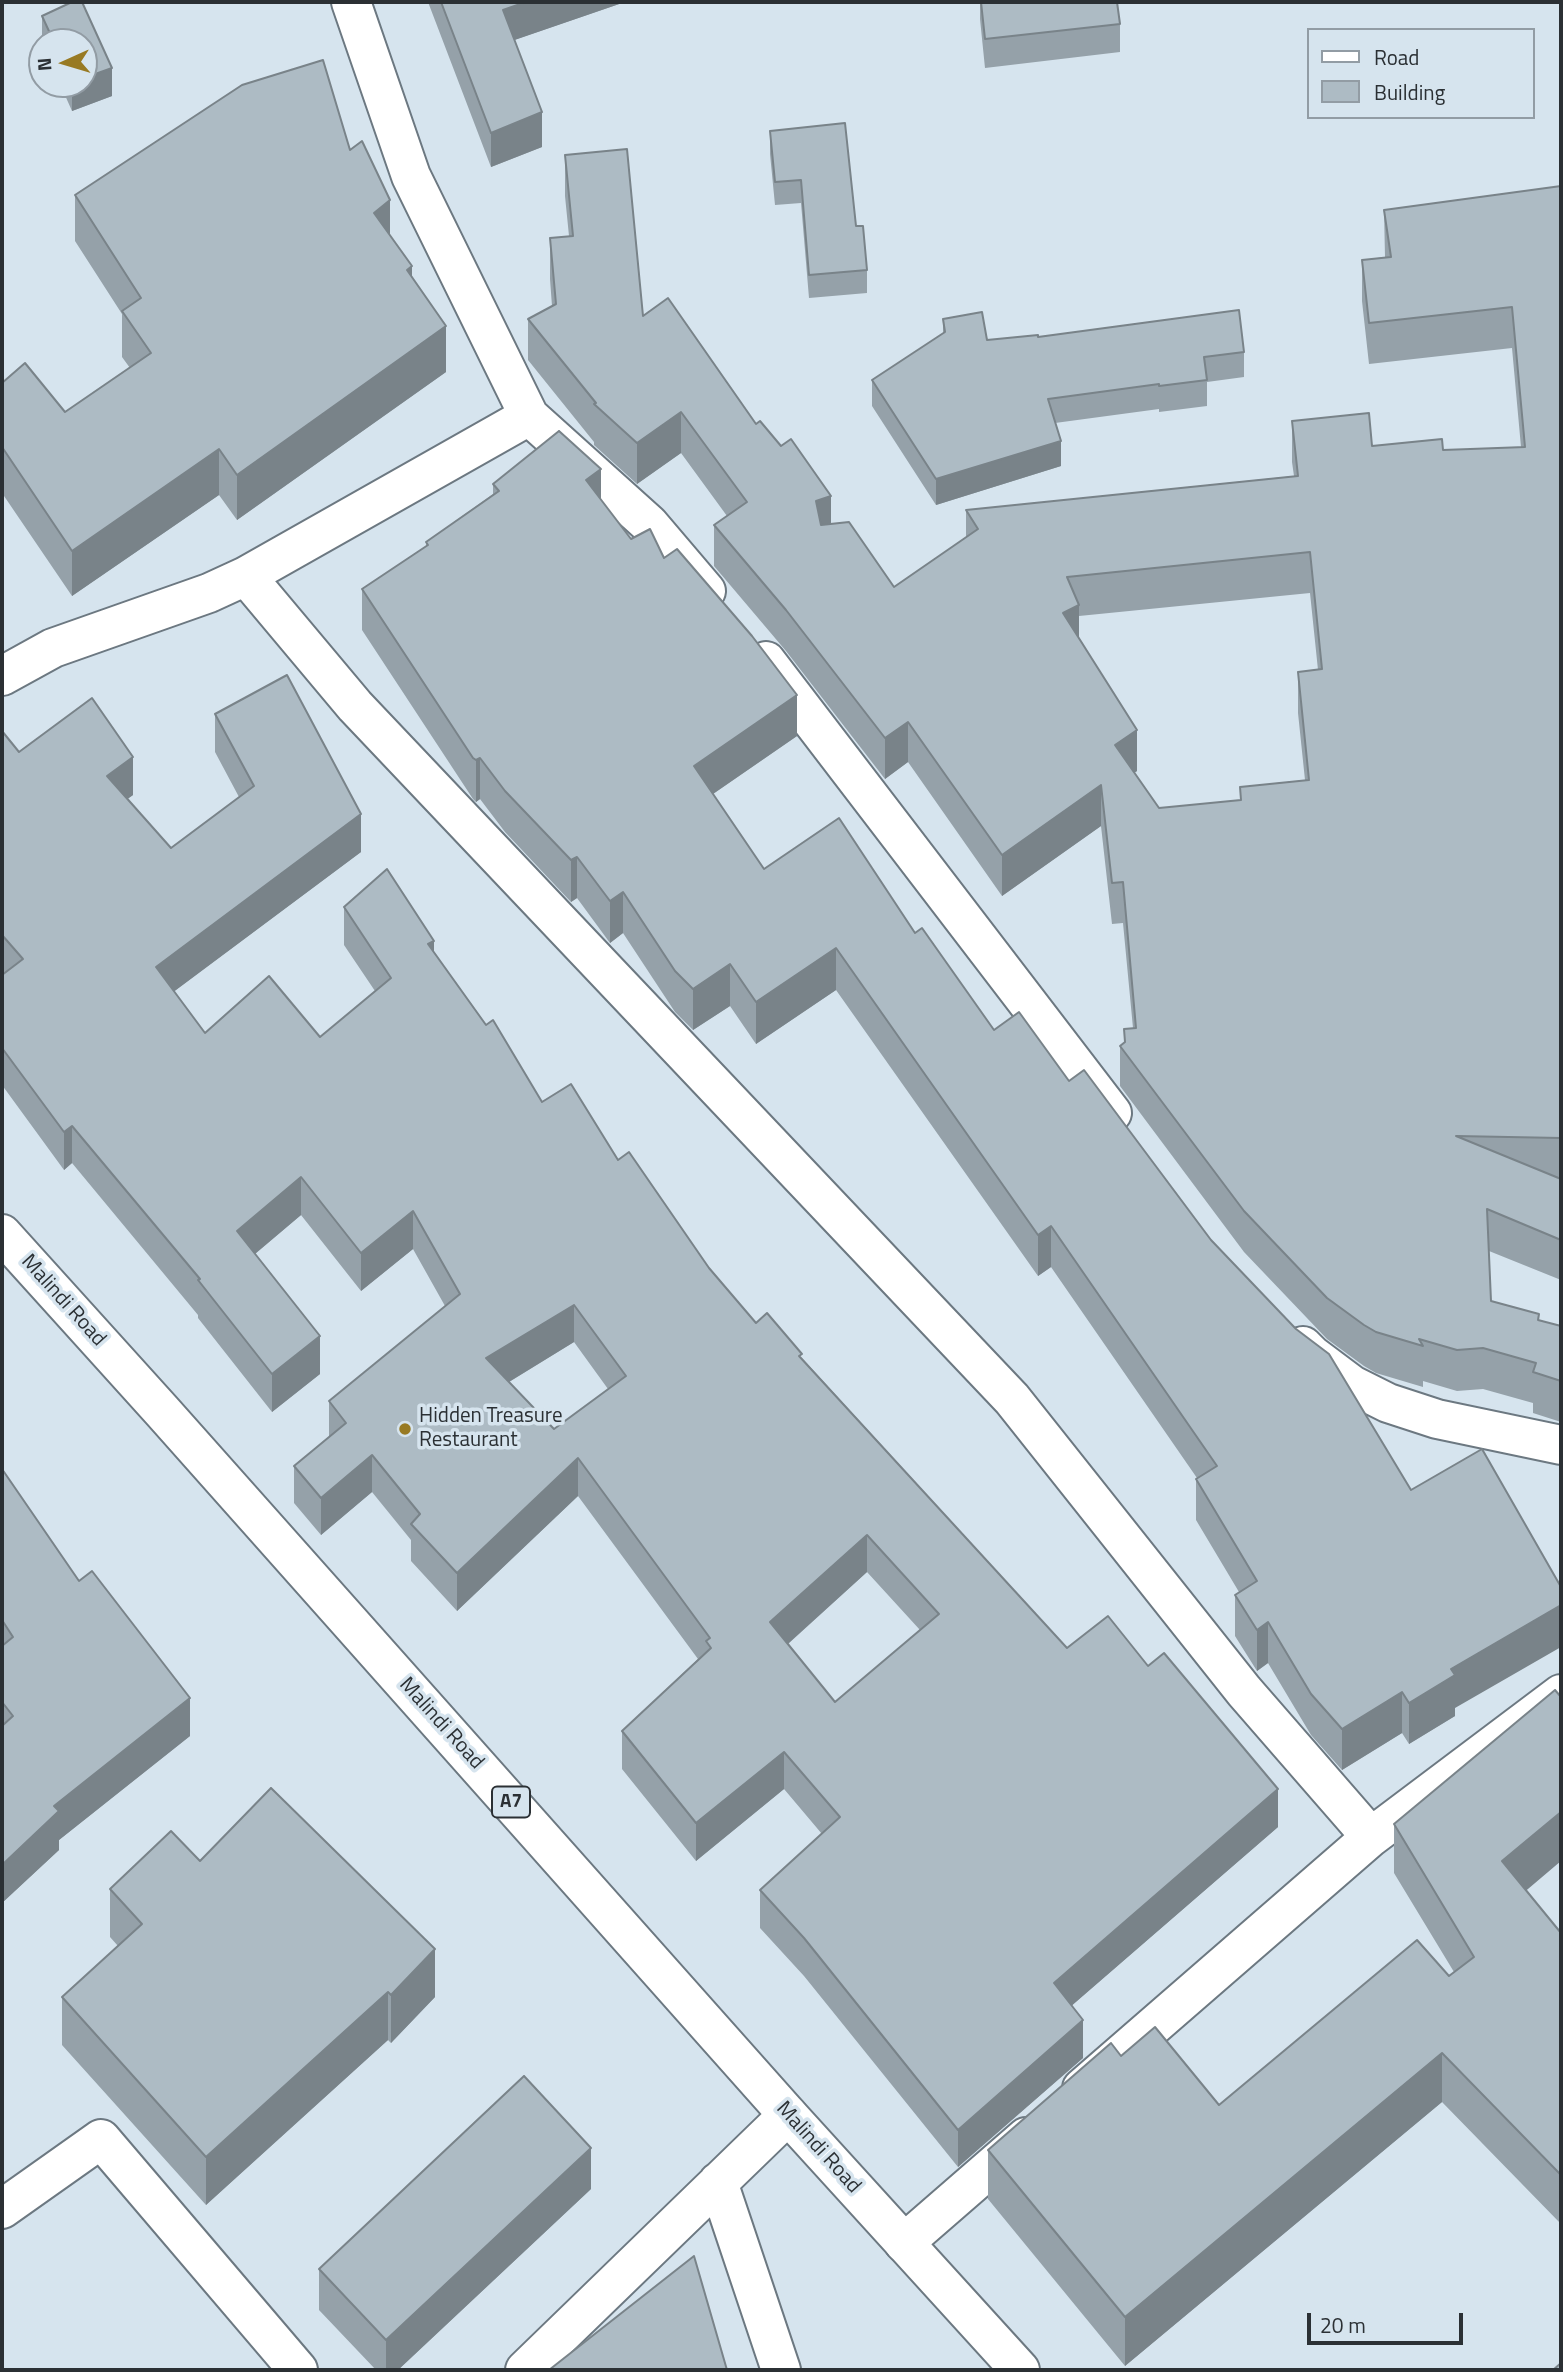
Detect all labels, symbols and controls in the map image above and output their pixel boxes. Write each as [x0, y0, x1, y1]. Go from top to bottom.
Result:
north arrow [28, 28, 98, 98]
legend [1308, 28, 1535, 119]
text: Road [1374, 41, 1419, 73]
text: N [29, 57, 58, 72]
text: Building [1374, 76, 1445, 108]
street label: Malindi Road [15, 1250, 111, 1352]
place label: Hidden Treasure Restaurant [419, 1404, 562, 1454]
marker: Hidden Treasure Restaurant [397, 1421, 413, 1437]
street label: Malindi Road [393, 1673, 489, 1775]
road number: A7 [492, 1786, 530, 1818]
street label: Malindi Road [770, 2097, 866, 2199]
scale bar [1311, 2298, 1467, 2342]
text: 20 m [1320, 2309, 1366, 2341]

